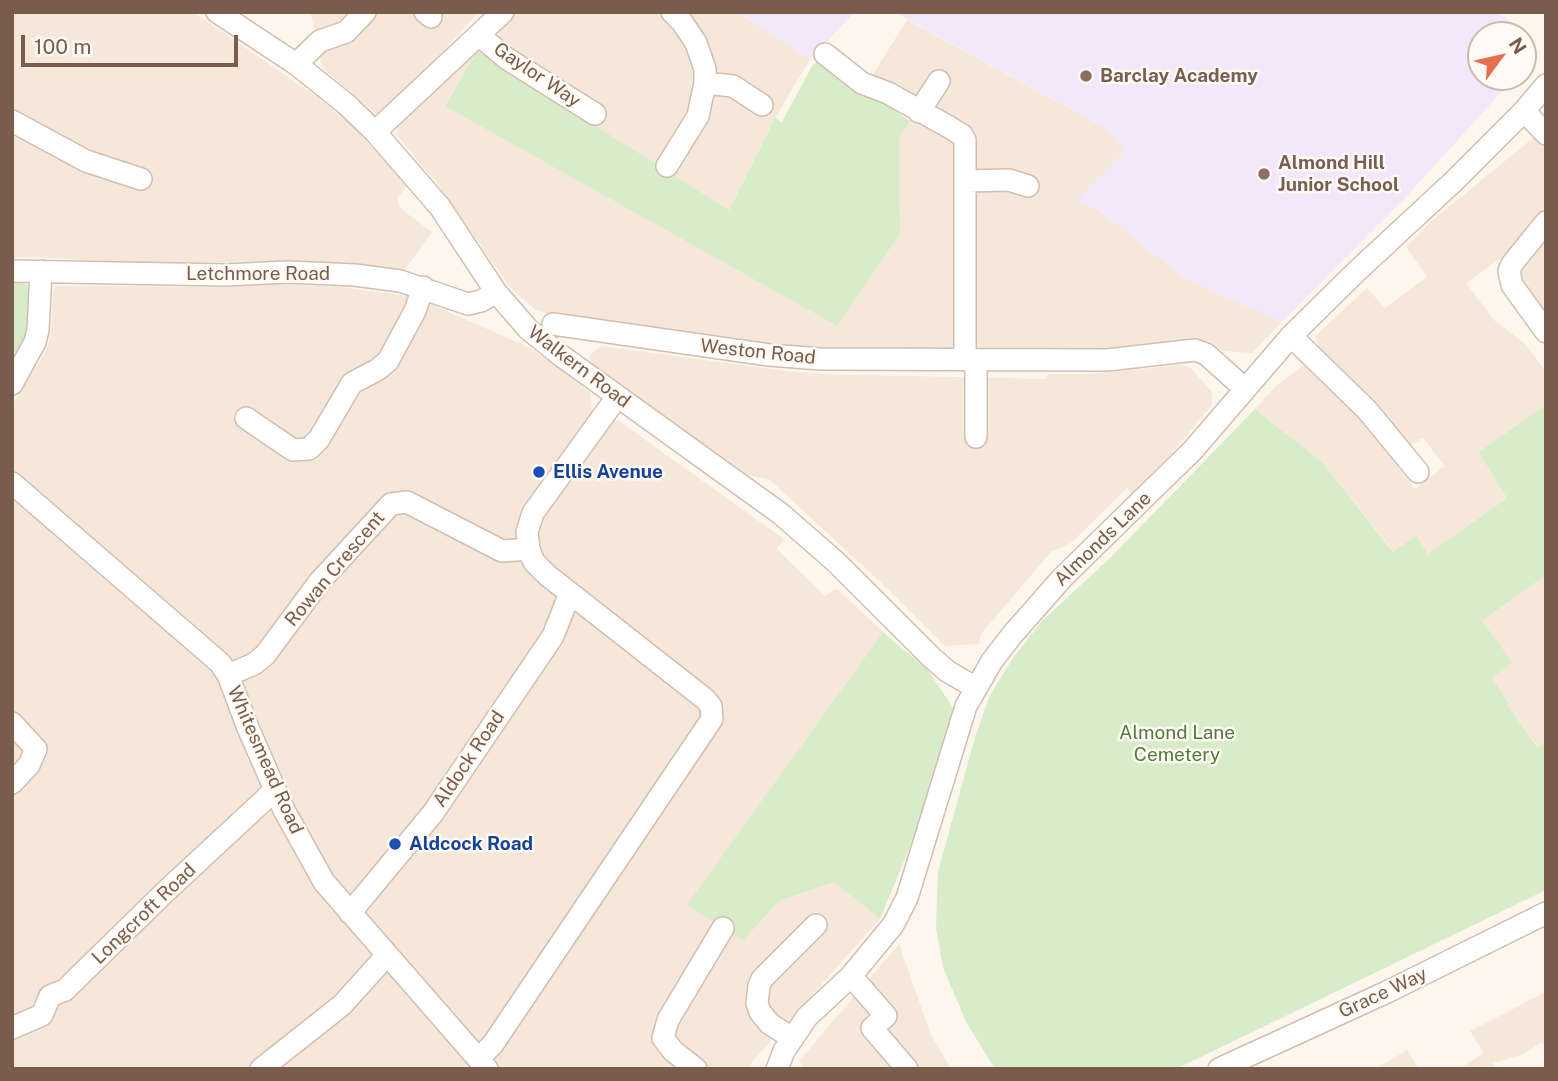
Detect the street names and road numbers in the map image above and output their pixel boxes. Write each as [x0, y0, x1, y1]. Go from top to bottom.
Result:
street label: Gaylor Way [489, 38, 585, 112]
street label: Letchmore Road [186, 263, 330, 285]
street label: Walkern Road [523, 321, 635, 413]
street label: Weston Road [699, 335, 817, 369]
street label: Almonds Lane [1050, 487, 1156, 591]
street label: Rowan Crescent [280, 507, 390, 631]
street label: Whitesmead Road [222, 682, 308, 838]
street label: Aldock Road [428, 706, 510, 812]
street label: Longcroft Road [87, 859, 201, 969]
street label: Grace Way [1335, 963, 1431, 1023]

